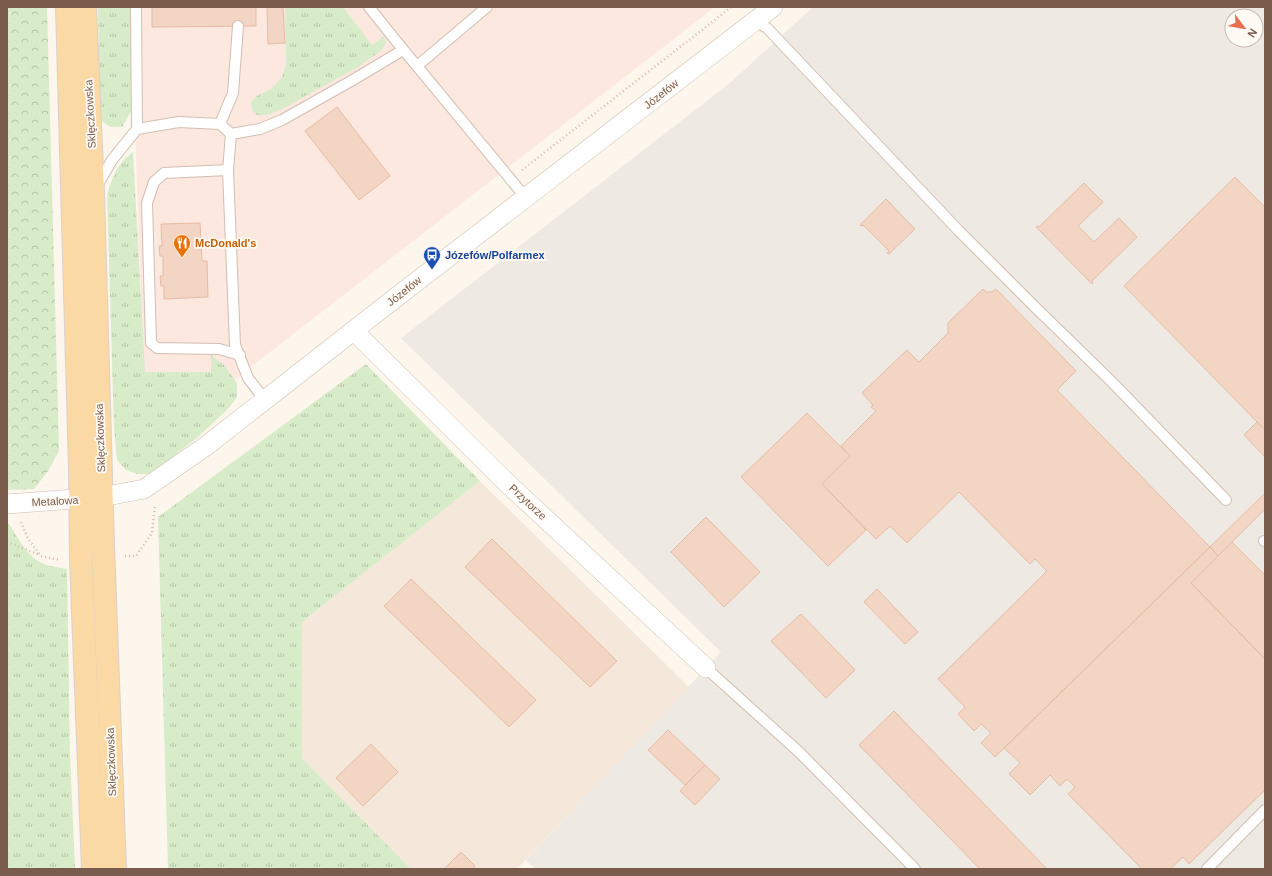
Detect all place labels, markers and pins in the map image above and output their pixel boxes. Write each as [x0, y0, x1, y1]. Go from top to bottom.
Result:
restaurant icon: McDonald's [172, 233, 192, 258]
place label: McDonald's [195, 237, 256, 249]
bus stop icon: Józefów/Polfarmex [422, 245, 442, 270]
place label: Józefów/Polfarmex [445, 249, 546, 261]

